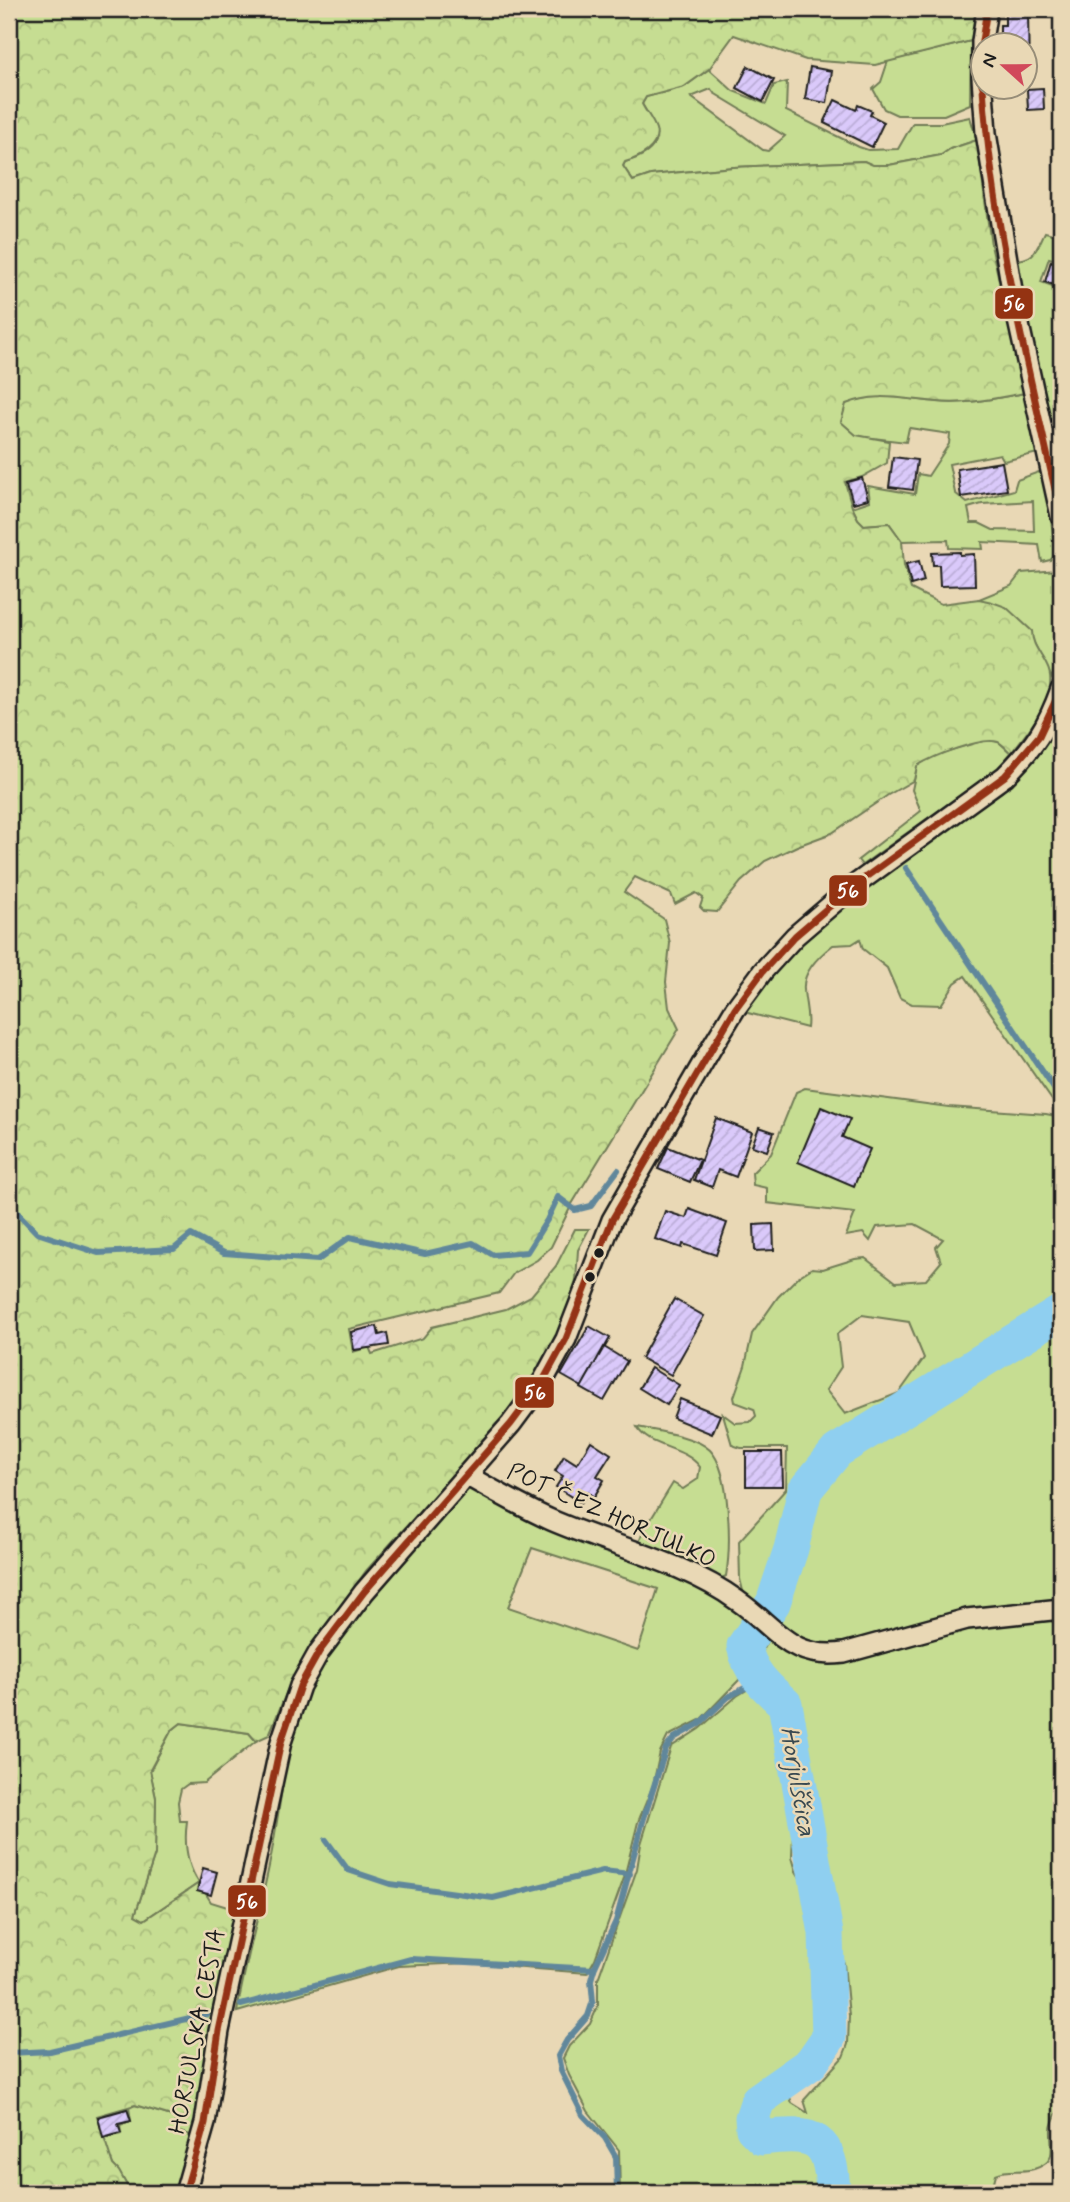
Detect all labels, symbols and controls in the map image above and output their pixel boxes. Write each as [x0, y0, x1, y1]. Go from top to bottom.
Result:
north arrow [968, 32, 1038, 102]
text: N [976, 50, 1003, 71]
line badge: 56 [994, 287, 1034, 320]
text: 56 [1003, 292, 1025, 317]
line badge: 56 [828, 874, 868, 907]
text: 56 [837, 879, 859, 904]
unlabelled marker [592, 1246, 606, 1260]
unlabelled marker [583, 1270, 597, 1284]
line badge: 56 [514, 1376, 555, 1409]
text: 56 [524, 1381, 546, 1406]
street label: POT ČEZ HORJULKO [502, 1456, 721, 1576]
water label: Horjulščica [771, 1724, 823, 1839]
line badge: 56 [227, 1884, 267, 1918]
text: 56 [236, 1890, 258, 1915]
street label: HORJULSKA CESTA [162, 1926, 233, 2137]

